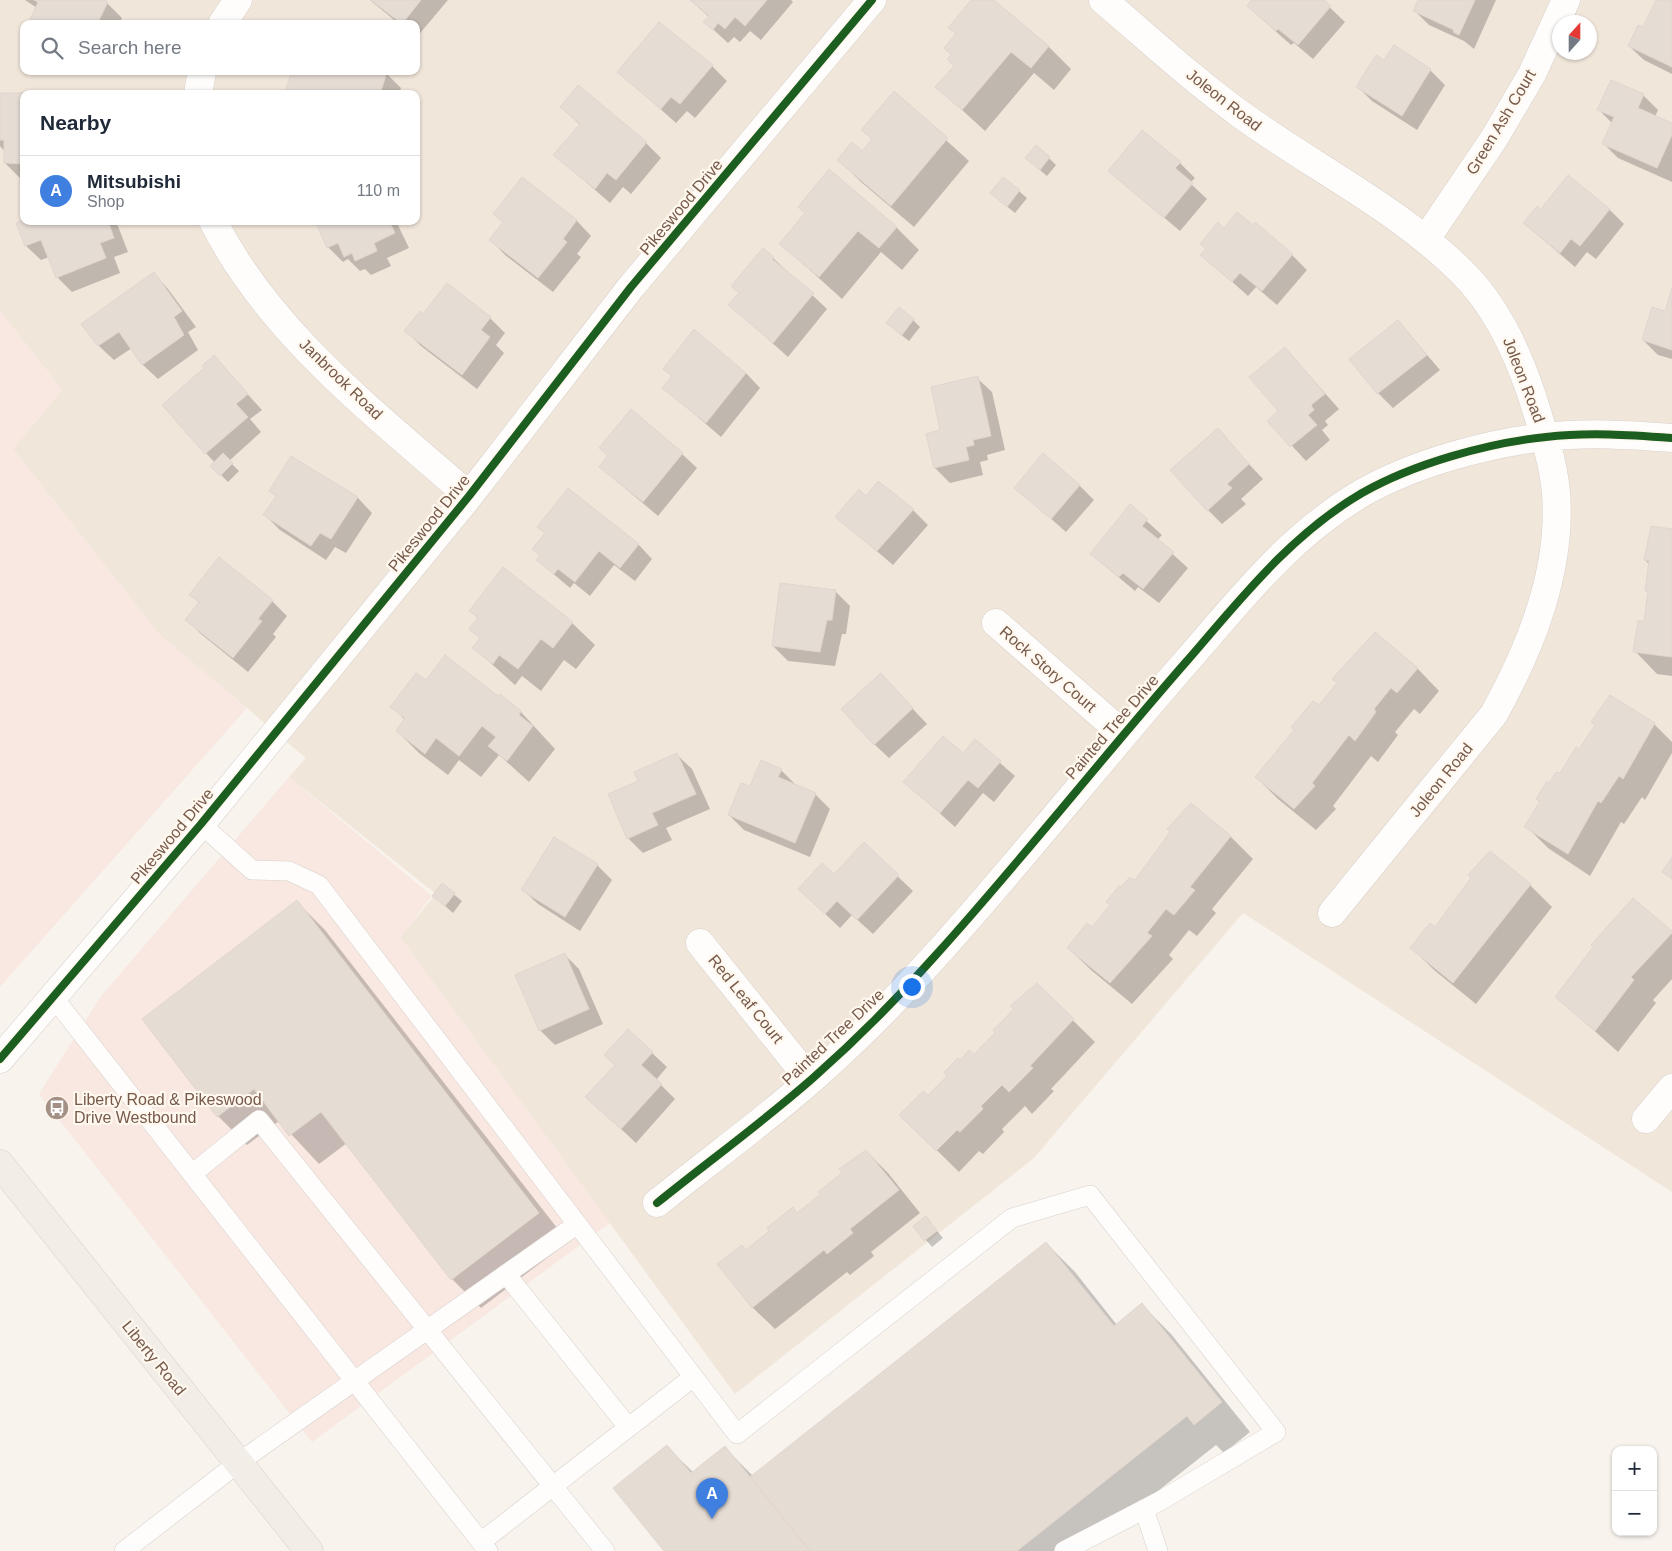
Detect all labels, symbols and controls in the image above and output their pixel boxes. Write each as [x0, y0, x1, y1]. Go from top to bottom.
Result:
north arrow [1552, 15, 1597, 60]
search box [20, 20, 420, 75]
icon: search [38, 34, 66, 62]
text: Search here [78, 37, 182, 58]
street label: Joleon Road [1183, 66, 1265, 134]
street label: Green Ash Court [1463, 66, 1539, 177]
text: Nearby [40, 111, 111, 134]
street label: Pikeswood Drive [636, 156, 726, 258]
text: Mitsubishi [87, 171, 181, 192]
text: A [50, 182, 62, 199]
text: 110 m [357, 182, 400, 199]
text: Shop [87, 193, 124, 210]
street label: Janbrook Road [296, 335, 386, 423]
street label: Joleon Road [1500, 335, 1548, 425]
street label: Pikeswood Drive [385, 471, 473, 575]
street label: Rock Story Court [996, 623, 1100, 716]
street label: Painted Tree Drive [1062, 671, 1162, 783]
street label: Joleon Road [1406, 740, 1476, 820]
street label: Pikeswood Drive [127, 785, 217, 887]
street label: Red Leaf Court [705, 951, 787, 1047]
your location [899, 974, 925, 1000]
street label: Painted Tree Drive [779, 986, 887, 1088]
place label: Liberty Road & Pikeswood Drive Westbound [74, 1091, 262, 1126]
bus stop icon: Liberty Road & Pikeswood Drive Westbound [44, 1095, 70, 1121]
street label: Liberty Road [119, 1317, 189, 1399]
map controls [1612, 1446, 1657, 1536]
button: + [1612, 1446, 1657, 1491]
pin: A [696, 1478, 728, 1519]
button: − [1612, 1491, 1657, 1536]

